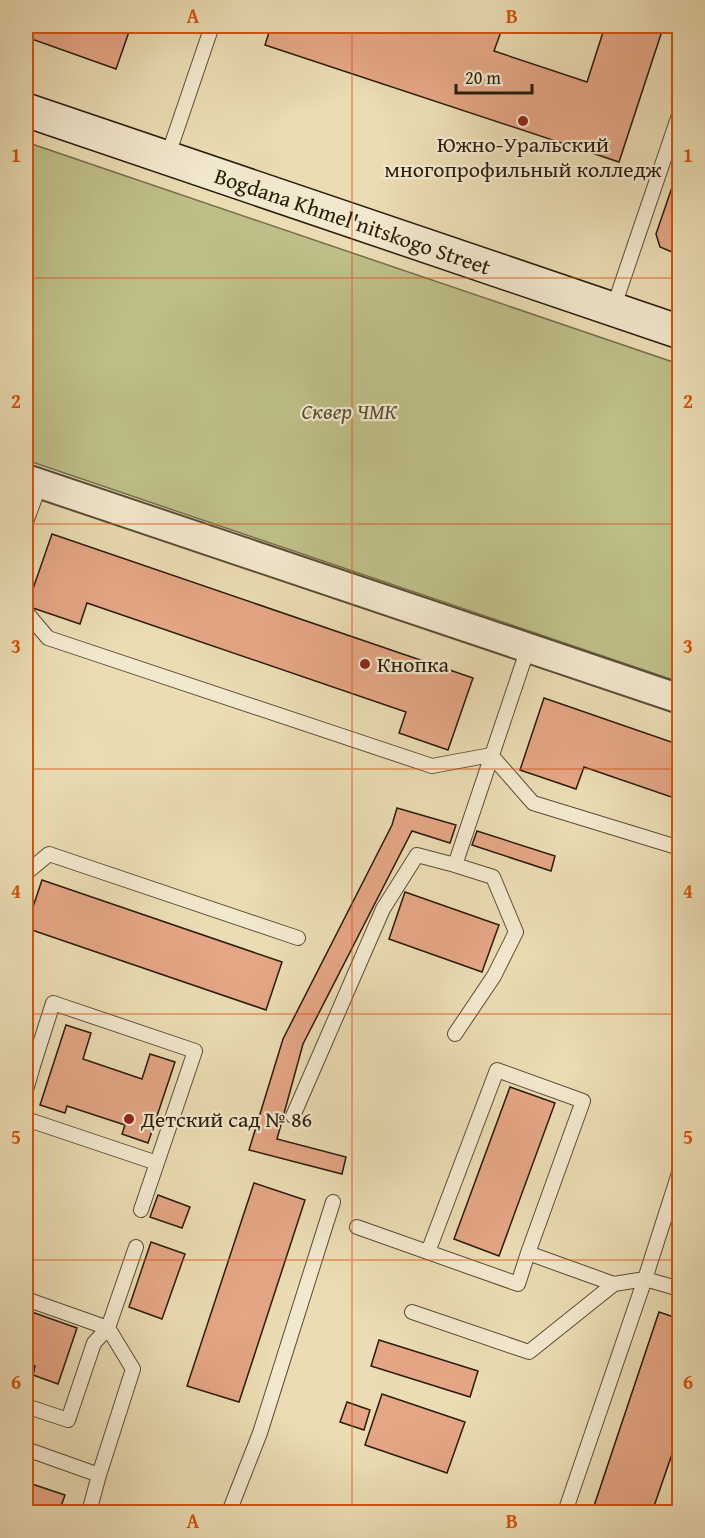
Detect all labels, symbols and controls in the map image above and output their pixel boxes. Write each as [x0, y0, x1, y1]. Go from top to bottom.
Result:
text: A [187, 1, 200, 30]
text: B [506, 1, 518, 30]
scale bar [456, 57, 532, 95]
text: 20 m [465, 64, 501, 91]
marker: Южно-Уральский многопрофильный колледж [516, 114, 530, 128]
place label: Южно-Уральский многопрофильный колледж [384, 128, 663, 185]
text: 1 [11, 140, 21, 169]
text: 1 [683, 140, 693, 169]
street label: Bogdana Khmel'nitskogo Street [210, 159, 495, 283]
text: 2 [11, 386, 21, 415]
text: 2 [683, 386, 693, 415]
park label: Сквер ЧМК [301, 395, 397, 427]
text: 3 [11, 631, 21, 660]
text: 3 [683, 631, 693, 660]
place label: Кнопка [377, 648, 449, 680]
marker: Кнопка [358, 657, 372, 671]
text: 4 [11, 876, 21, 905]
text: 4 [683, 876, 693, 905]
place label: Детский сад № 86 [140, 1103, 312, 1135]
marker: Детский сад № 86 [122, 1112, 136, 1126]
text: 5 [11, 1122, 21, 1151]
text: 5 [683, 1122, 693, 1151]
text: 6 [11, 1367, 21, 1396]
text: 6 [683, 1367, 693, 1396]
text: A [187, 1506, 200, 1535]
text: B [506, 1506, 518, 1535]

